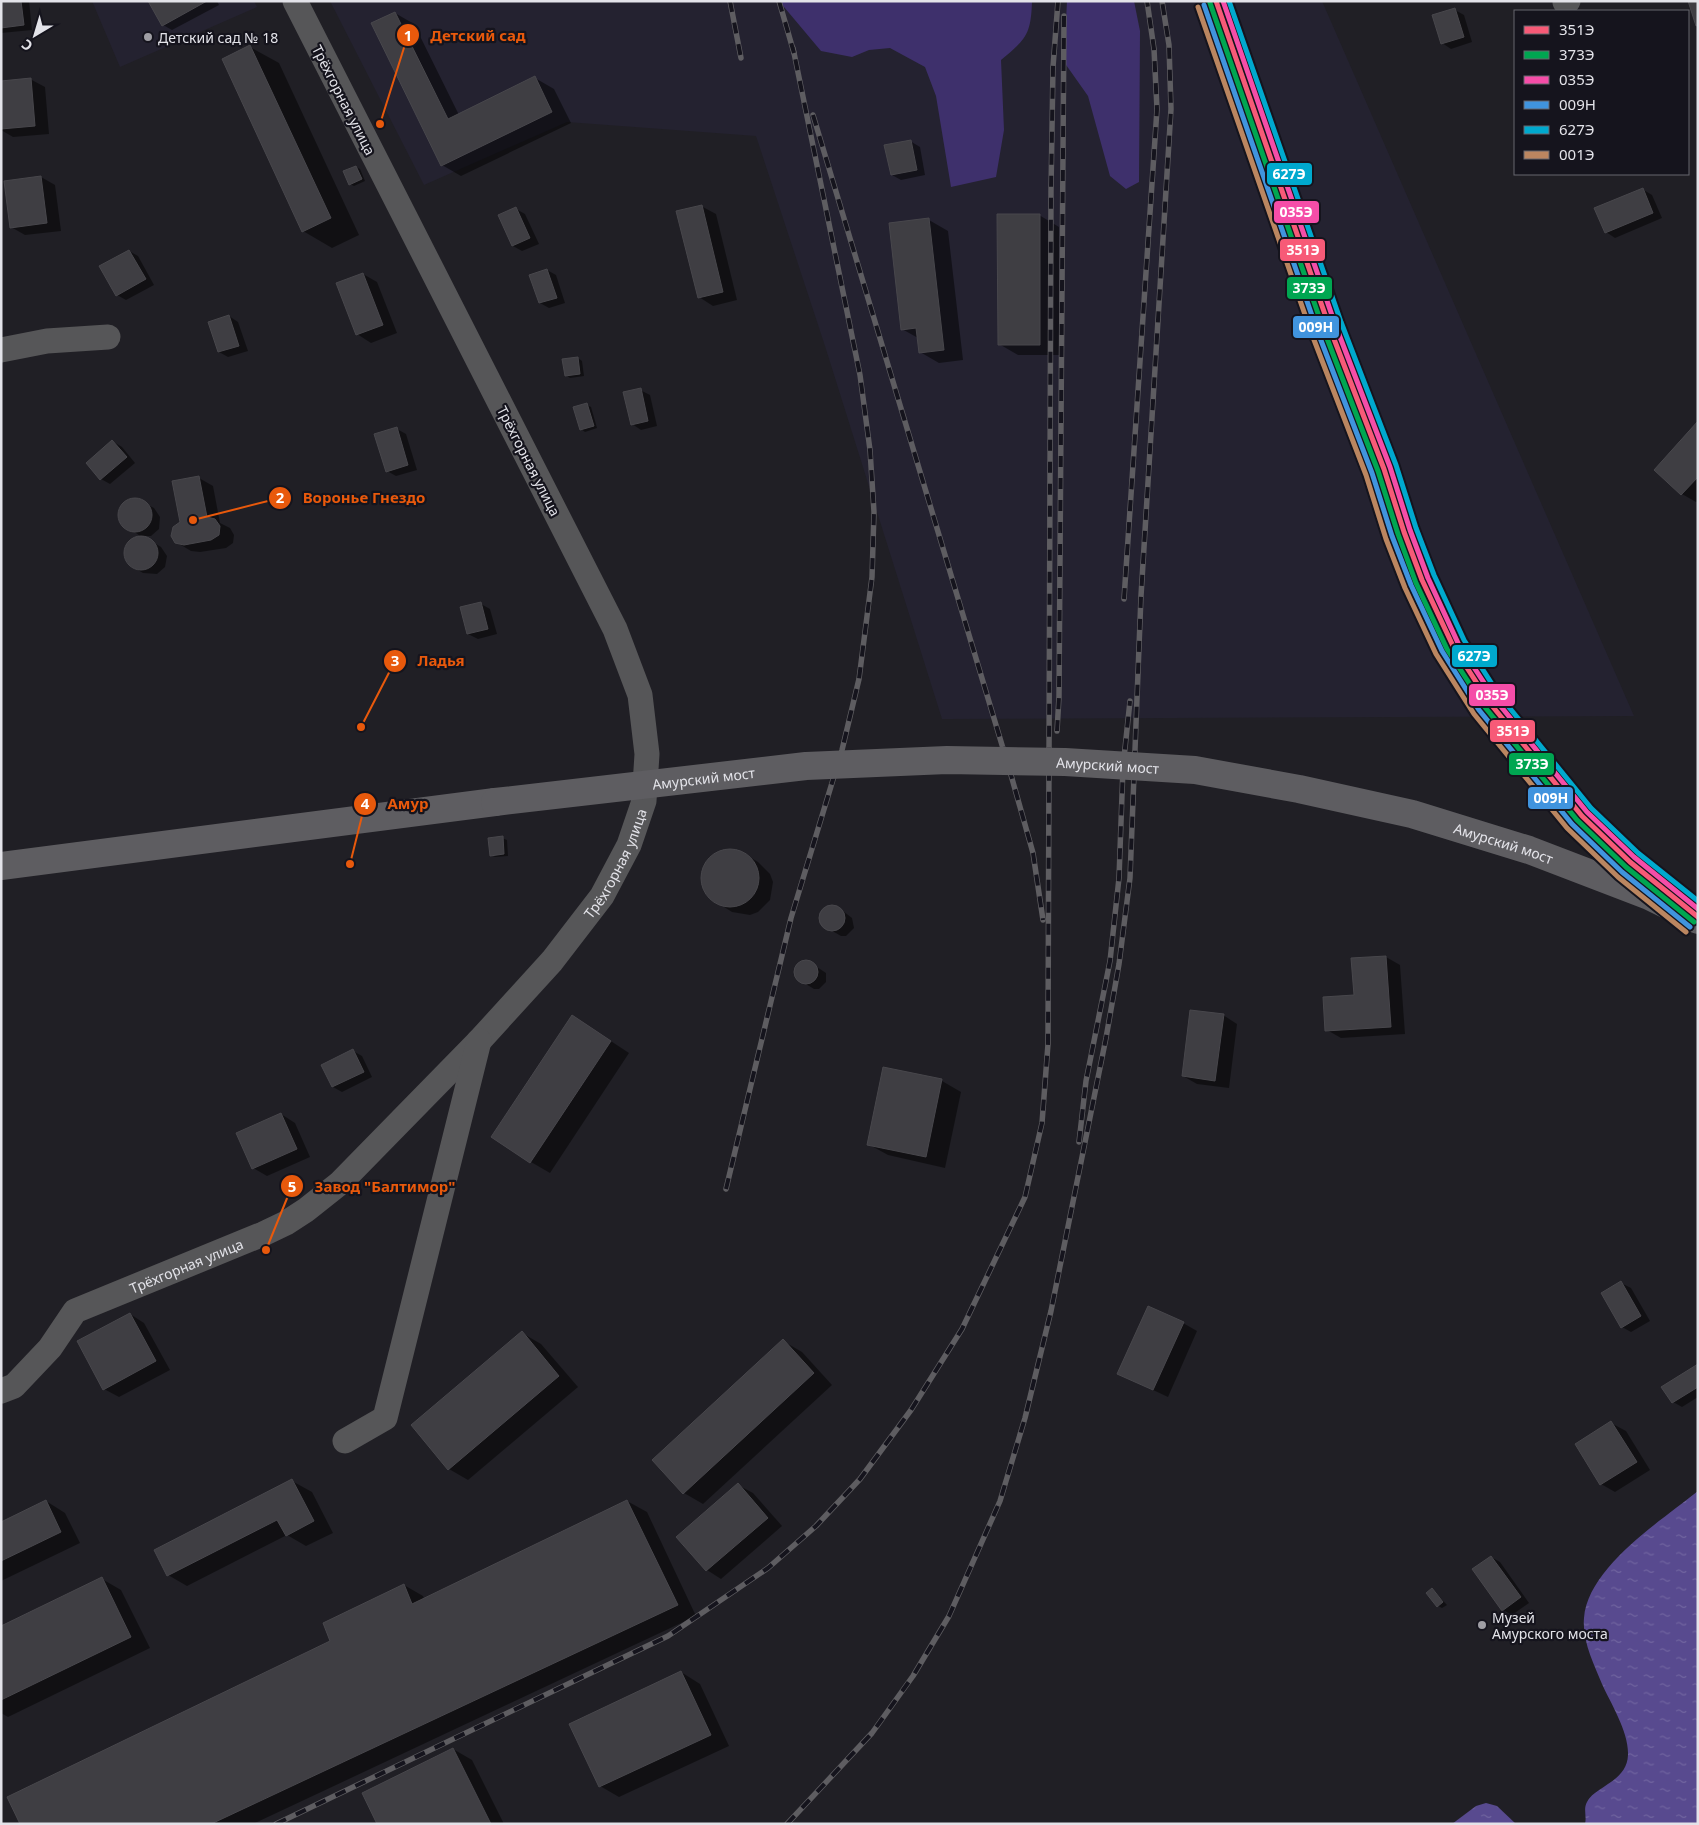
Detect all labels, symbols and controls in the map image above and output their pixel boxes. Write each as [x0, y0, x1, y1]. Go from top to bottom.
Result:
north arrow [10, 10, 60, 60]
legend [1514, 10, 1689, 175]
text: 351Э [1559, 19, 1594, 39]
callout: Детский сад [396, 20, 536, 50]
text: 1 [404, 25, 412, 45]
text: Детский сад [430, 25, 526, 45]
place label: Детский сад № 18 [158, 28, 278, 47]
marker: Детский сад № 18 [142, 31, 154, 43]
text: С [17, 35, 36, 56]
street label: Трёхгорная улица [308, 42, 380, 158]
text: 373Э [1559, 44, 1594, 64]
text: 035Э [1559, 69, 1594, 89]
text: 009Н [1559, 94, 1596, 114]
text: 627Э [1559, 119, 1594, 139]
text: 001Э [1559, 144, 1594, 164]
line badge: 627Э [1266, 162, 1313, 186]
text: 627Э [1272, 164, 1306, 183]
line badge: 035Э [1273, 200, 1320, 224]
text: 035Э [1279, 202, 1313, 221]
line badge: 351Э [1279, 238, 1326, 262]
text: 351Э [1286, 240, 1320, 259]
line badge: 373Э [1286, 276, 1333, 300]
text: 373Э [1292, 278, 1326, 297]
line badge: 009Н [1292, 315, 1340, 339]
text: 009Н [1299, 317, 1333, 336]
street label: Трёхгорная улица [493, 403, 565, 519]
callout: Воронье Гнездо [267, 483, 435, 513]
text: 2 [276, 487, 285, 507]
text: Воронье Гнездо [303, 487, 425, 507]
line badge: 627Э [1451, 644, 1498, 668]
callout: Ладья [382, 646, 474, 676]
text: 627Э [1457, 646, 1491, 665]
text: 3 [391, 650, 399, 670]
text: Ладья [417, 650, 465, 670]
line badge: 035Э [1468, 683, 1516, 707]
text: 035Э [1475, 685, 1509, 704]
line badge: 351Э [1489, 719, 1536, 743]
text: 351Э [1496, 721, 1530, 740]
street label: Амурский мост [1056, 752, 1160, 777]
line badge: 373Э [1508, 752, 1555, 776]
text: 373Э [1515, 754, 1549, 773]
street label: Амурский мост [651, 762, 756, 793]
line badge: 009Н [1527, 786, 1574, 810]
text: 009Н [1534, 788, 1568, 807]
callout: Амур [353, 789, 439, 819]
text: 4 [361, 793, 370, 813]
text: Амур [387, 793, 429, 813]
street label: Трёхгорная улица [579, 806, 650, 922]
street label: Амурский мост [1452, 818, 1556, 868]
callout: Завод "Балтимор" [280, 1171, 465, 1201]
text: 5 [288, 1176, 296, 1196]
text: Завод "Балтимор" [315, 1176, 455, 1196]
street label: Трёхгорная улица [126, 1234, 246, 1297]
place label: Музей Амурского моста [1492, 1608, 1608, 1643]
marker: Музей Амурского моста [1476, 1619, 1488, 1631]

